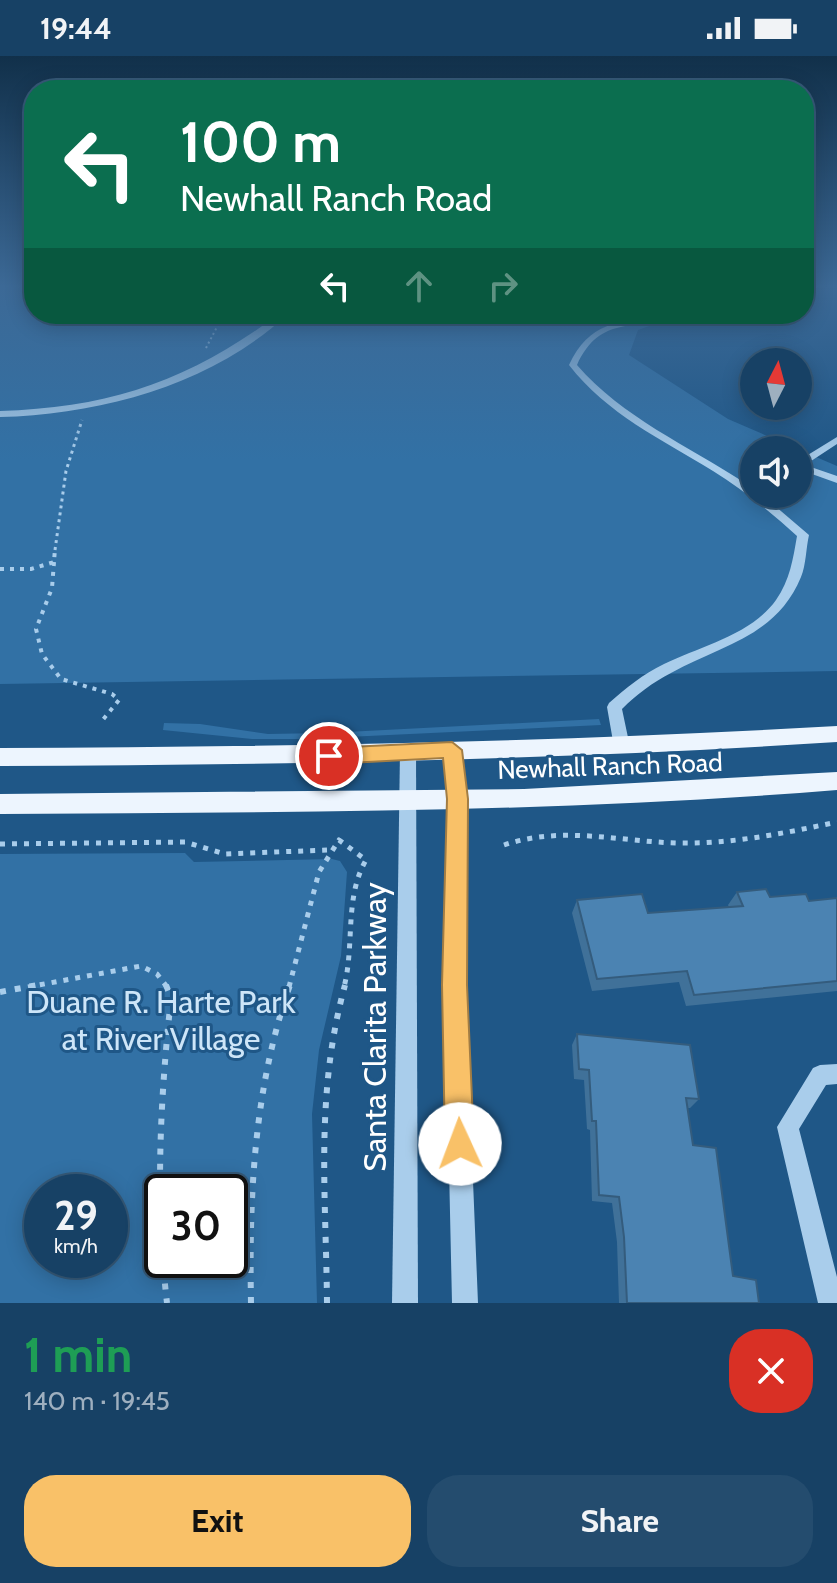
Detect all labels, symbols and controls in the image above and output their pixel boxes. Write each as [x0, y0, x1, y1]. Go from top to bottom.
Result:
text: 19:44 [40, 10, 112, 47]
text: 100 m [180, 108, 341, 176]
icon: left [48, 112, 152, 216]
text: Newhall Ranch Road [180, 176, 492, 220]
icon: left [313, 264, 357, 308]
icon: ahead [397, 264, 441, 308]
icon: right [481, 264, 525, 308]
north arrow [740, 348, 812, 420]
map controls [740, 348, 812, 508]
button: sound [740, 436, 812, 508]
pin [295, 722, 363, 790]
icon: arrive [307, 734, 351, 778]
street label: Newhall Ranch Road [497, 746, 723, 786]
street label: Santa Clarita Parkway [355, 882, 394, 1172]
park label: Duane R. Harte Park at River Village [26, 982, 296, 1058]
position arrow [418, 1102, 502, 1186]
speed limit sign: 30 [144, 1174, 248, 1278]
text: 29 [54, 1191, 98, 1240]
text: km/h [54, 1234, 98, 1258]
text: 1 min [24, 1326, 132, 1384]
button: close [729, 1329, 813, 1413]
text: 140 m · 19:45 [24, 1385, 170, 1417]
button: Exit [24, 1475, 411, 1567]
button: Share [427, 1475, 813, 1567]

